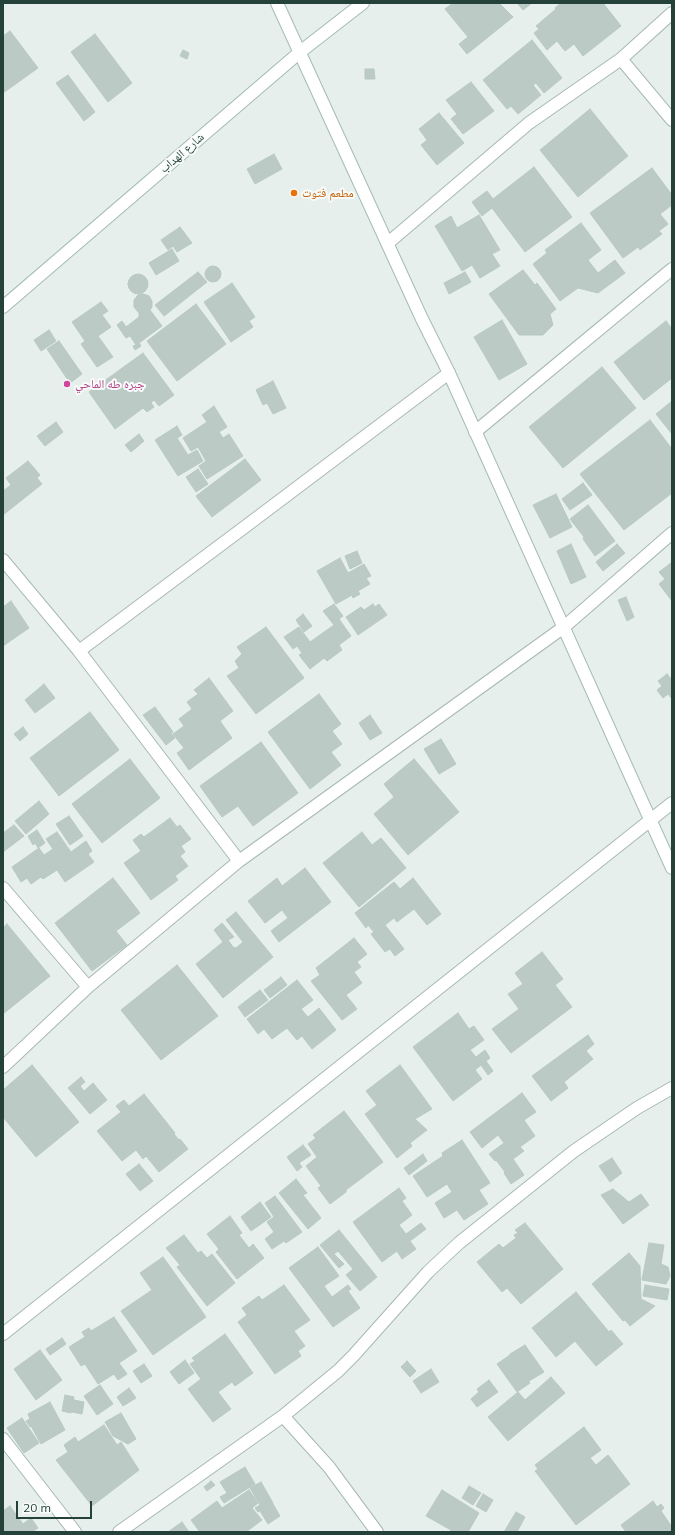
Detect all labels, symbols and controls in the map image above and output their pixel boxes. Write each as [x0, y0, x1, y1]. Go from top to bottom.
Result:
street label: شارع الهداب [157, 130, 207, 176]
place label: مطعم فتوت [302, 186, 354, 200]
marker: مطعم فتوت [289, 188, 299, 198]
place label: جبره طه الماحي [75, 377, 145, 391]
marker: جبره طه الماحي [62, 379, 72, 389]
scale bar [18, 1493, 94, 1519]
text: 20 m [23, 1500, 51, 1515]

